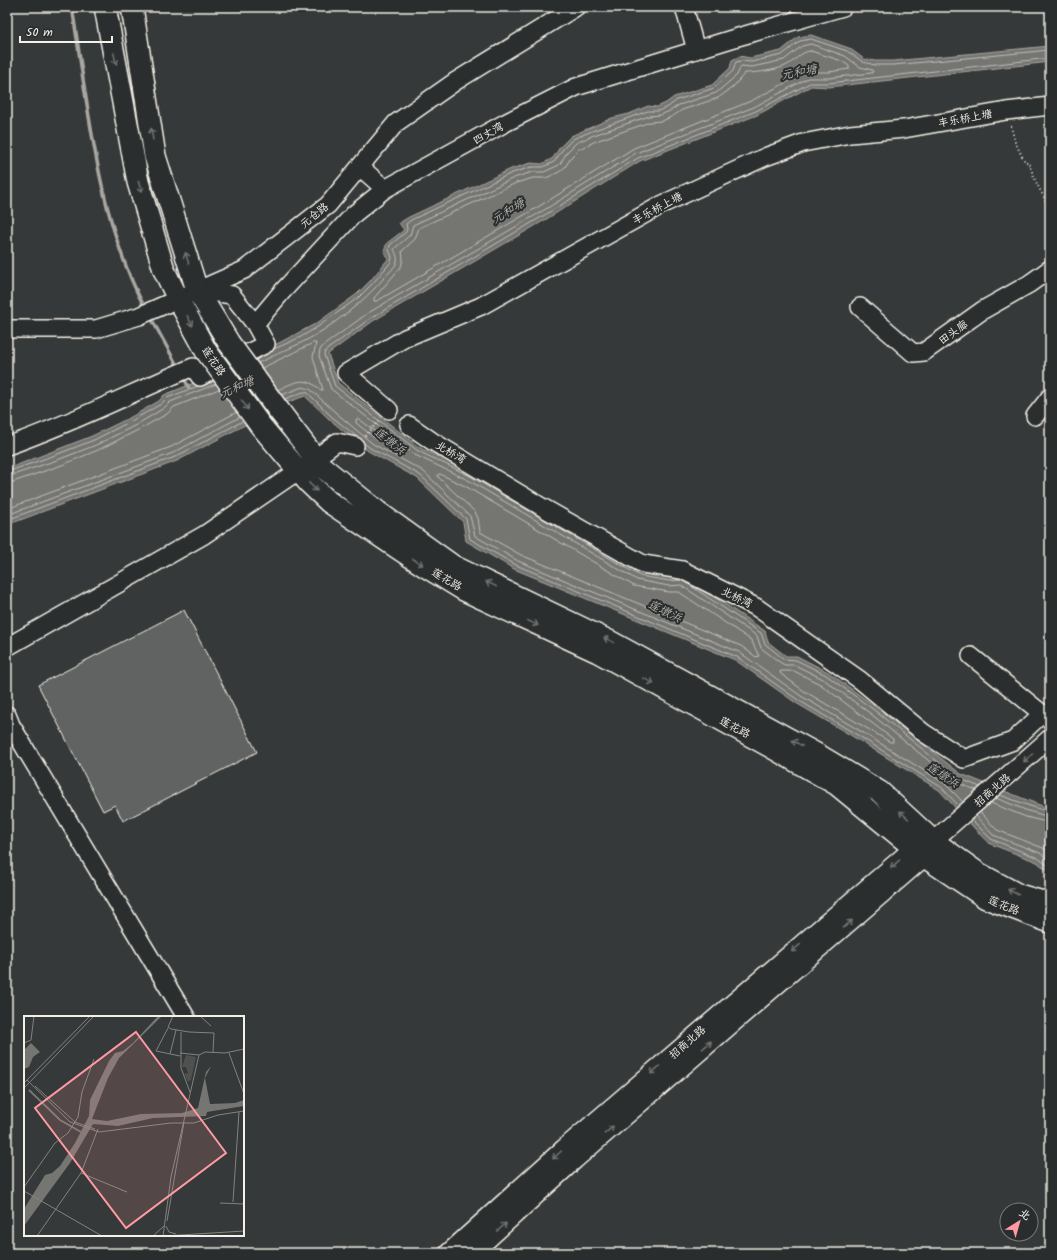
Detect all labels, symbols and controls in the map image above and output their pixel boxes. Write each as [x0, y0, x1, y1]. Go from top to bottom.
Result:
scale bar [20, 18, 112, 44]
text: 50 m [26, 23, 53, 42]
one-way arrow [111, 52, 119, 65]
water label: 元和塘 [780, 59, 821, 85]
street label: 丰乐桥上塘 [937, 105, 994, 133]
street label: 四丈湾 [470, 118, 507, 150]
one-way arrow [148, 128, 156, 141]
one-way arrow [137, 180, 144, 193]
street label: 丰乐桥上塘 [629, 188, 686, 230]
water label: 元和塘 [488, 193, 530, 229]
street label: 元仓路 [296, 198, 333, 233]
one-way arrow [183, 252, 190, 265]
one-way arrow [186, 315, 194, 327]
street label: 田头廊 [935, 316, 972, 350]
street label: 莲花路 [196, 343, 230, 380]
water label: 元和塘 [217, 371, 259, 403]
one-way arrow [241, 399, 249, 410]
water label: 莲墩浜 [370, 423, 411, 461]
street label: 北桥湾 [432, 437, 469, 469]
one-way arrow [308, 482, 318, 491]
one-way arrow [412, 558, 423, 566]
street label: 莲花路 [428, 564, 465, 596]
one-way arrow [486, 580, 498, 587]
street label: 北桥湾 [718, 583, 755, 613]
water label: 莲墩浜 [644, 595, 686, 628]
one-way arrow [527, 620, 539, 627]
one-way arrow [603, 636, 615, 644]
one-way arrow [643, 677, 655, 685]
street label: 莲花路 [716, 712, 753, 744]
one-way arrow [791, 738, 803, 746]
one-way arrow [1023, 753, 1033, 763]
water label: 莲墩浜 [922, 758, 964, 794]
street label: 招商北路 [970, 770, 1015, 812]
one-way arrow [899, 810, 910, 819]
one-way arrow [889, 859, 900, 868]
one-way arrow [1007, 888, 1019, 895]
street label: 莲花路 [985, 891, 1022, 920]
one-way arrow [842, 919, 853, 928]
one-way arrow [791, 944, 801, 953]
inset map [24, 1016, 244, 1236]
street label: 招商北路 [665, 1022, 710, 1064]
one-way arrow [702, 1041, 712, 1050]
one-way arrow [650, 1065, 660, 1074]
one-way arrow [603, 1126, 614, 1135]
one-way arrow [551, 1150, 562, 1159]
north arrow [999, 1202, 1039, 1242]
text: 北 [1015, 1204, 1034, 1225]
one-way arrow [496, 1222, 507, 1231]

